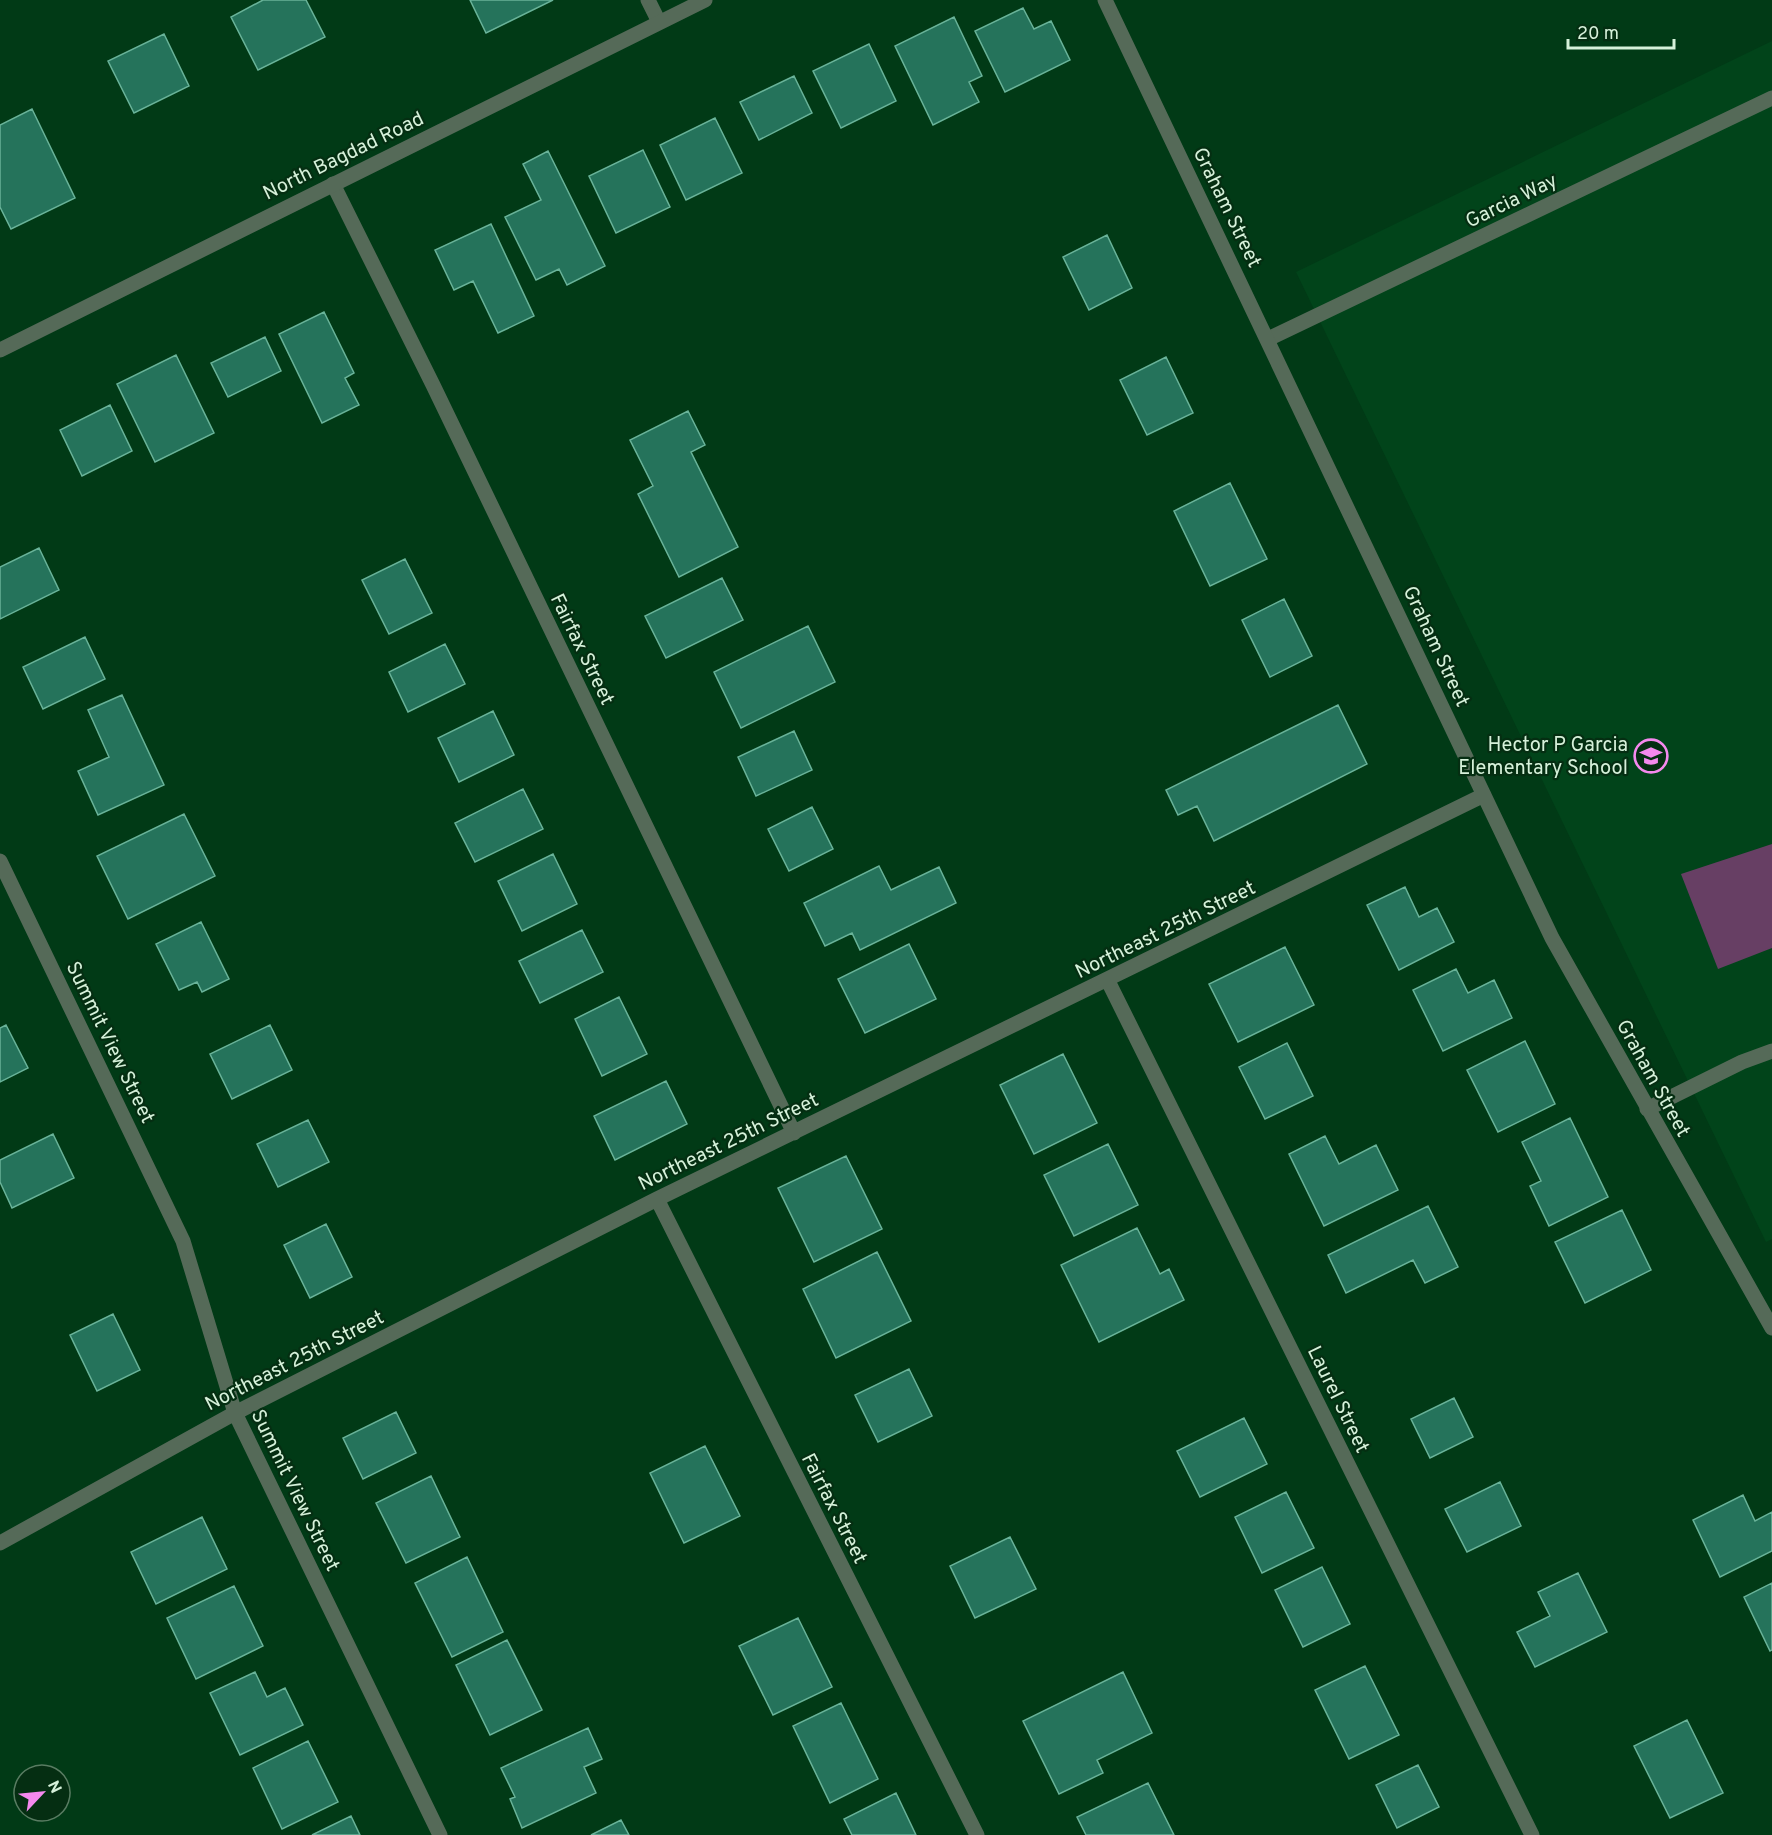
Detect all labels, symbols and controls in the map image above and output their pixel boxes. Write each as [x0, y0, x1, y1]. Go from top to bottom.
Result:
scale bar [1568, 12, 1674, 50]
text: 20 m [1577, 23, 1619, 46]
street label: North Bagdad Road [259, 107, 429, 207]
street label: Graham Street [1186, 144, 1266, 272]
street label: Garcia Way [1462, 168, 1562, 235]
street label: Graham Street [1396, 582, 1475, 711]
street label: Fairfax Street [543, 590, 619, 710]
place label: Hector P Garcia Elementary School [1458, 733, 1628, 782]
school or university icon: Hector P Garcia Elementary School [1633, 738, 1669, 774]
street label: Northeast 25th Street [1071, 876, 1260, 986]
street label: Summit View Street [59, 958, 160, 1128]
street label: Graham Street [1609, 1016, 1695, 1142]
street label: Northeast 25th Street [634, 1088, 823, 1198]
street label: Northeast 25th Street [201, 1305, 389, 1418]
street label: Laurel Street [1300, 1342, 1374, 1458]
street label: Summit View Street [244, 1406, 345, 1576]
street label: Fairfax Street [794, 1449, 872, 1569]
north arrow [12, 1763, 72, 1823]
text: N [42, 1778, 65, 1797]

